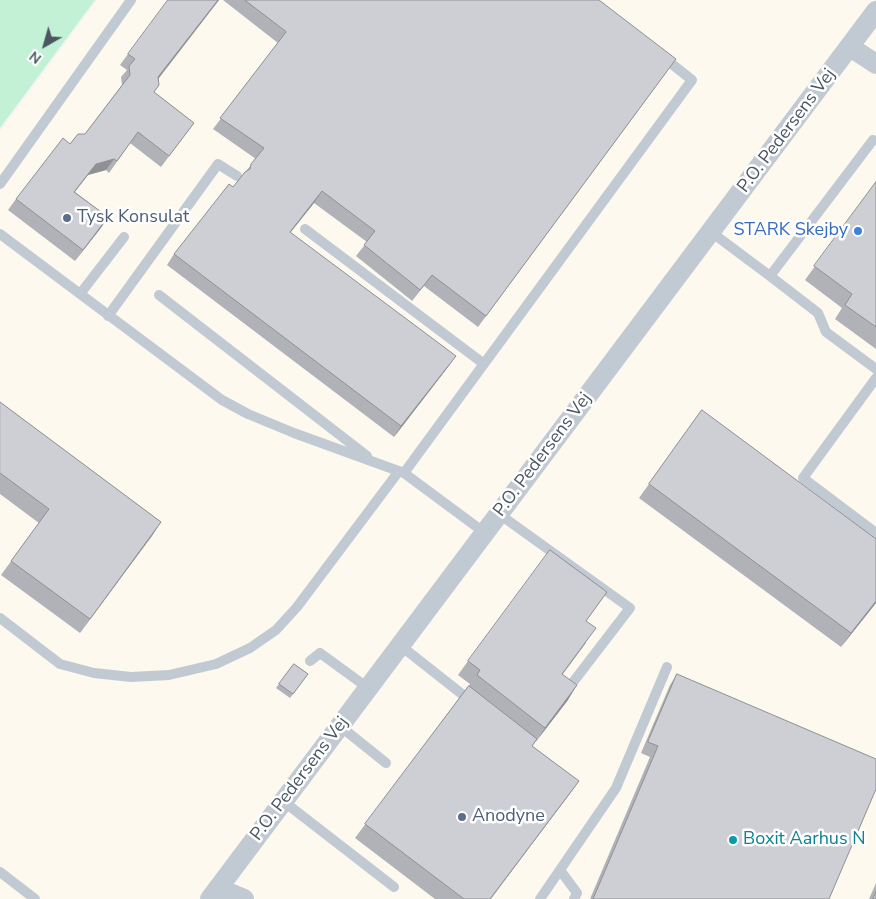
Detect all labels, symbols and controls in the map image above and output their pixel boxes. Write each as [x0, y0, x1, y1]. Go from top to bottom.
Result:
north arrow [20, 20, 70, 70]
text: N [25, 47, 45, 68]
street label: P.O. Pedersens Vej [733, 65, 841, 197]
place label: Tysk Konsulat [77, 207, 189, 229]
marker: Tysk Konsulat [61, 212, 73, 224]
place label: STARK Skejby [733, 220, 848, 242]
marker: STARK Skejby [852, 225, 864, 237]
street label: P.O. Pedersens Vej [489, 389, 597, 521]
street label: P.O. Pedersens Vej [246, 713, 354, 845]
place label: Anodyne [472, 806, 545, 828]
marker: Anodyne [456, 811, 468, 823]
place label: Boxit Aarhus N [743, 829, 866, 851]
marker: Boxit Aarhus N [727, 834, 739, 846]

